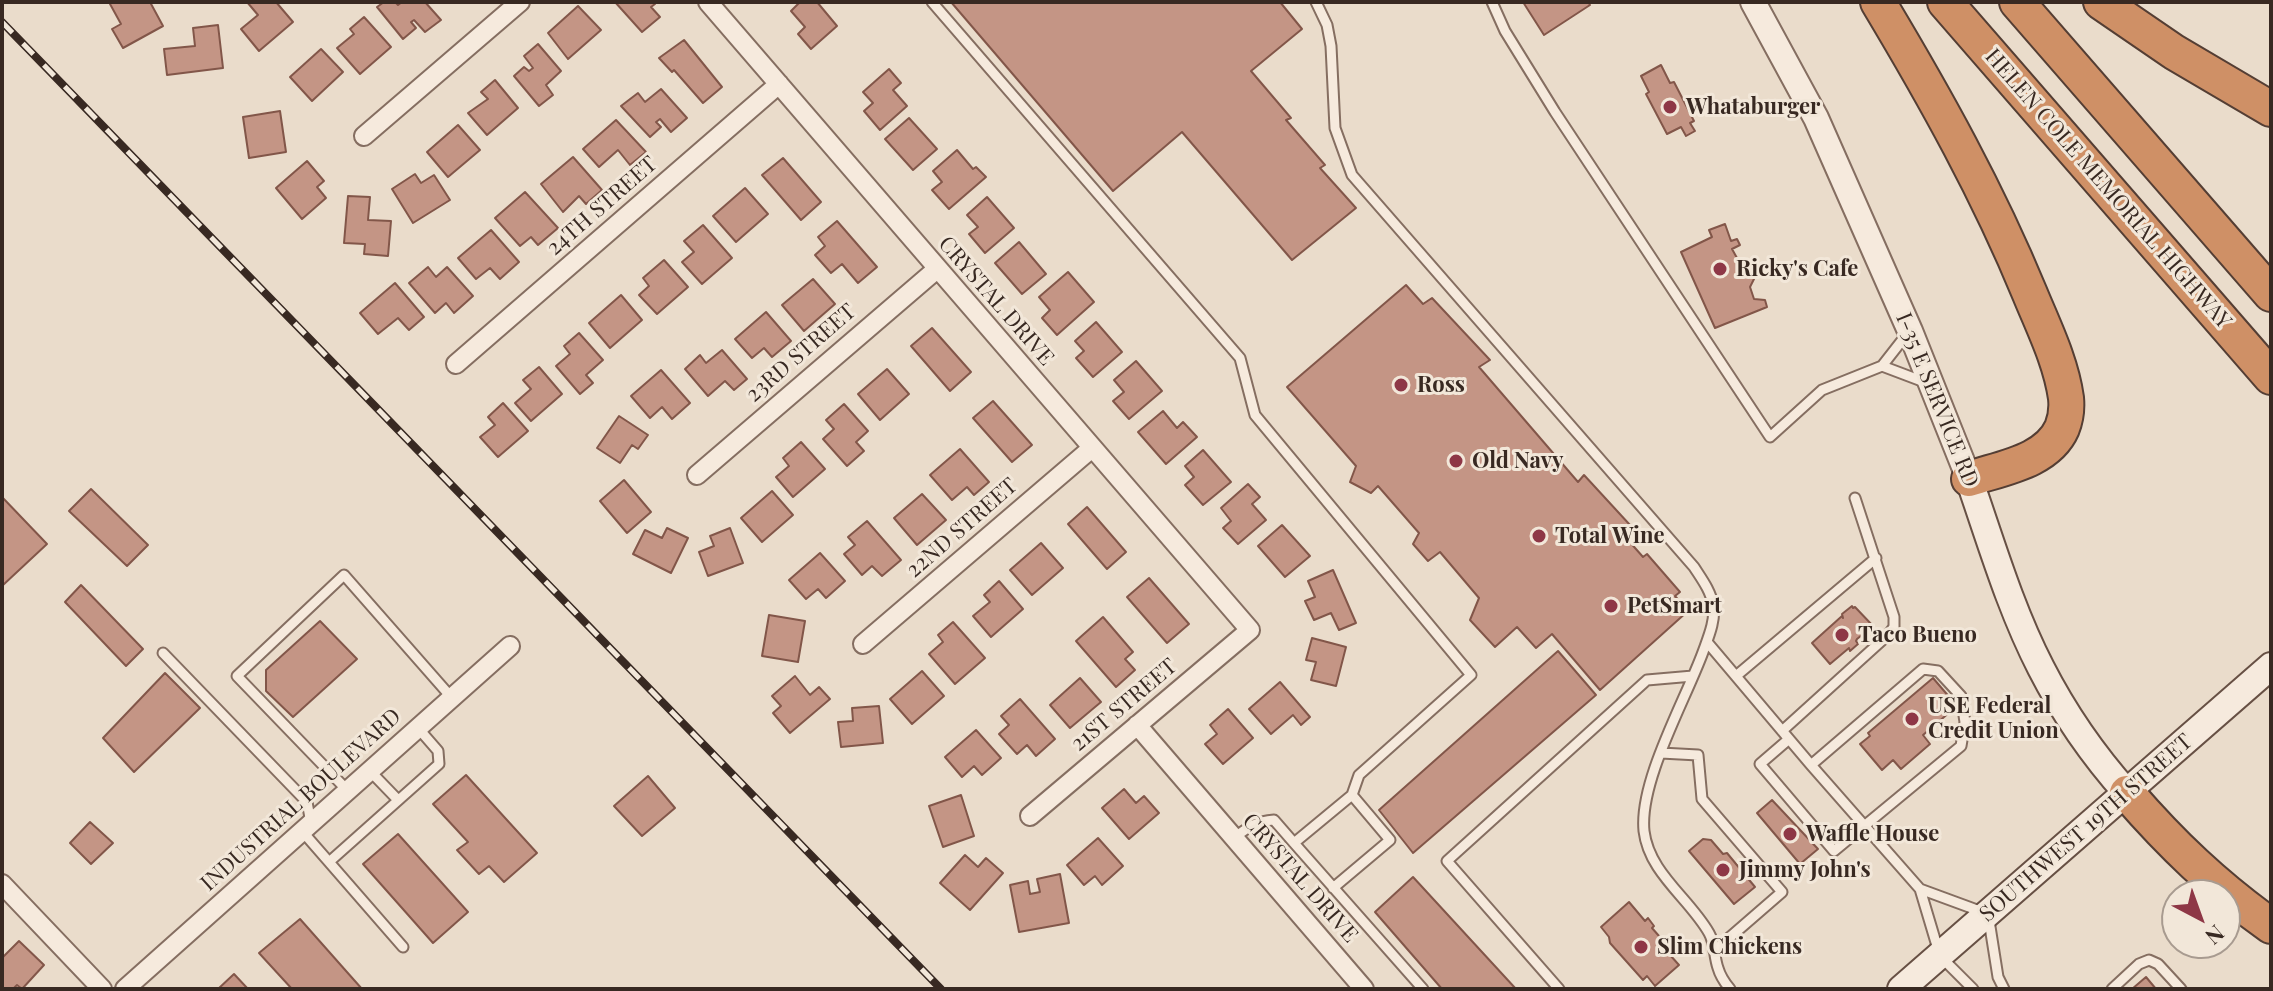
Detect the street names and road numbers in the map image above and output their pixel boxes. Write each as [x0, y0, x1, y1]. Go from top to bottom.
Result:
street label: HELEN COLE MEMORIAL HIGHWAY [1979, 44, 2237, 334]
street label: 24TH STREET [541, 151, 663, 261]
street label: CRYSTAL DRIVE [933, 231, 1059, 371]
street label: 23RD STREET [741, 298, 861, 408]
street label: I-35 E SERVICE RD [1890, 309, 1984, 491]
street label: 22ND STREET [901, 473, 1023, 583]
street label: 21ST STREET [1066, 653, 1182, 757]
street label: INDUSTRIAL BOULEVARD [196, 703, 406, 897]
street label: SOUTHWEST 19TH STREET [1974, 728, 2198, 928]
street label: CRYSTAL DRIVE [1237, 808, 1363, 948]

